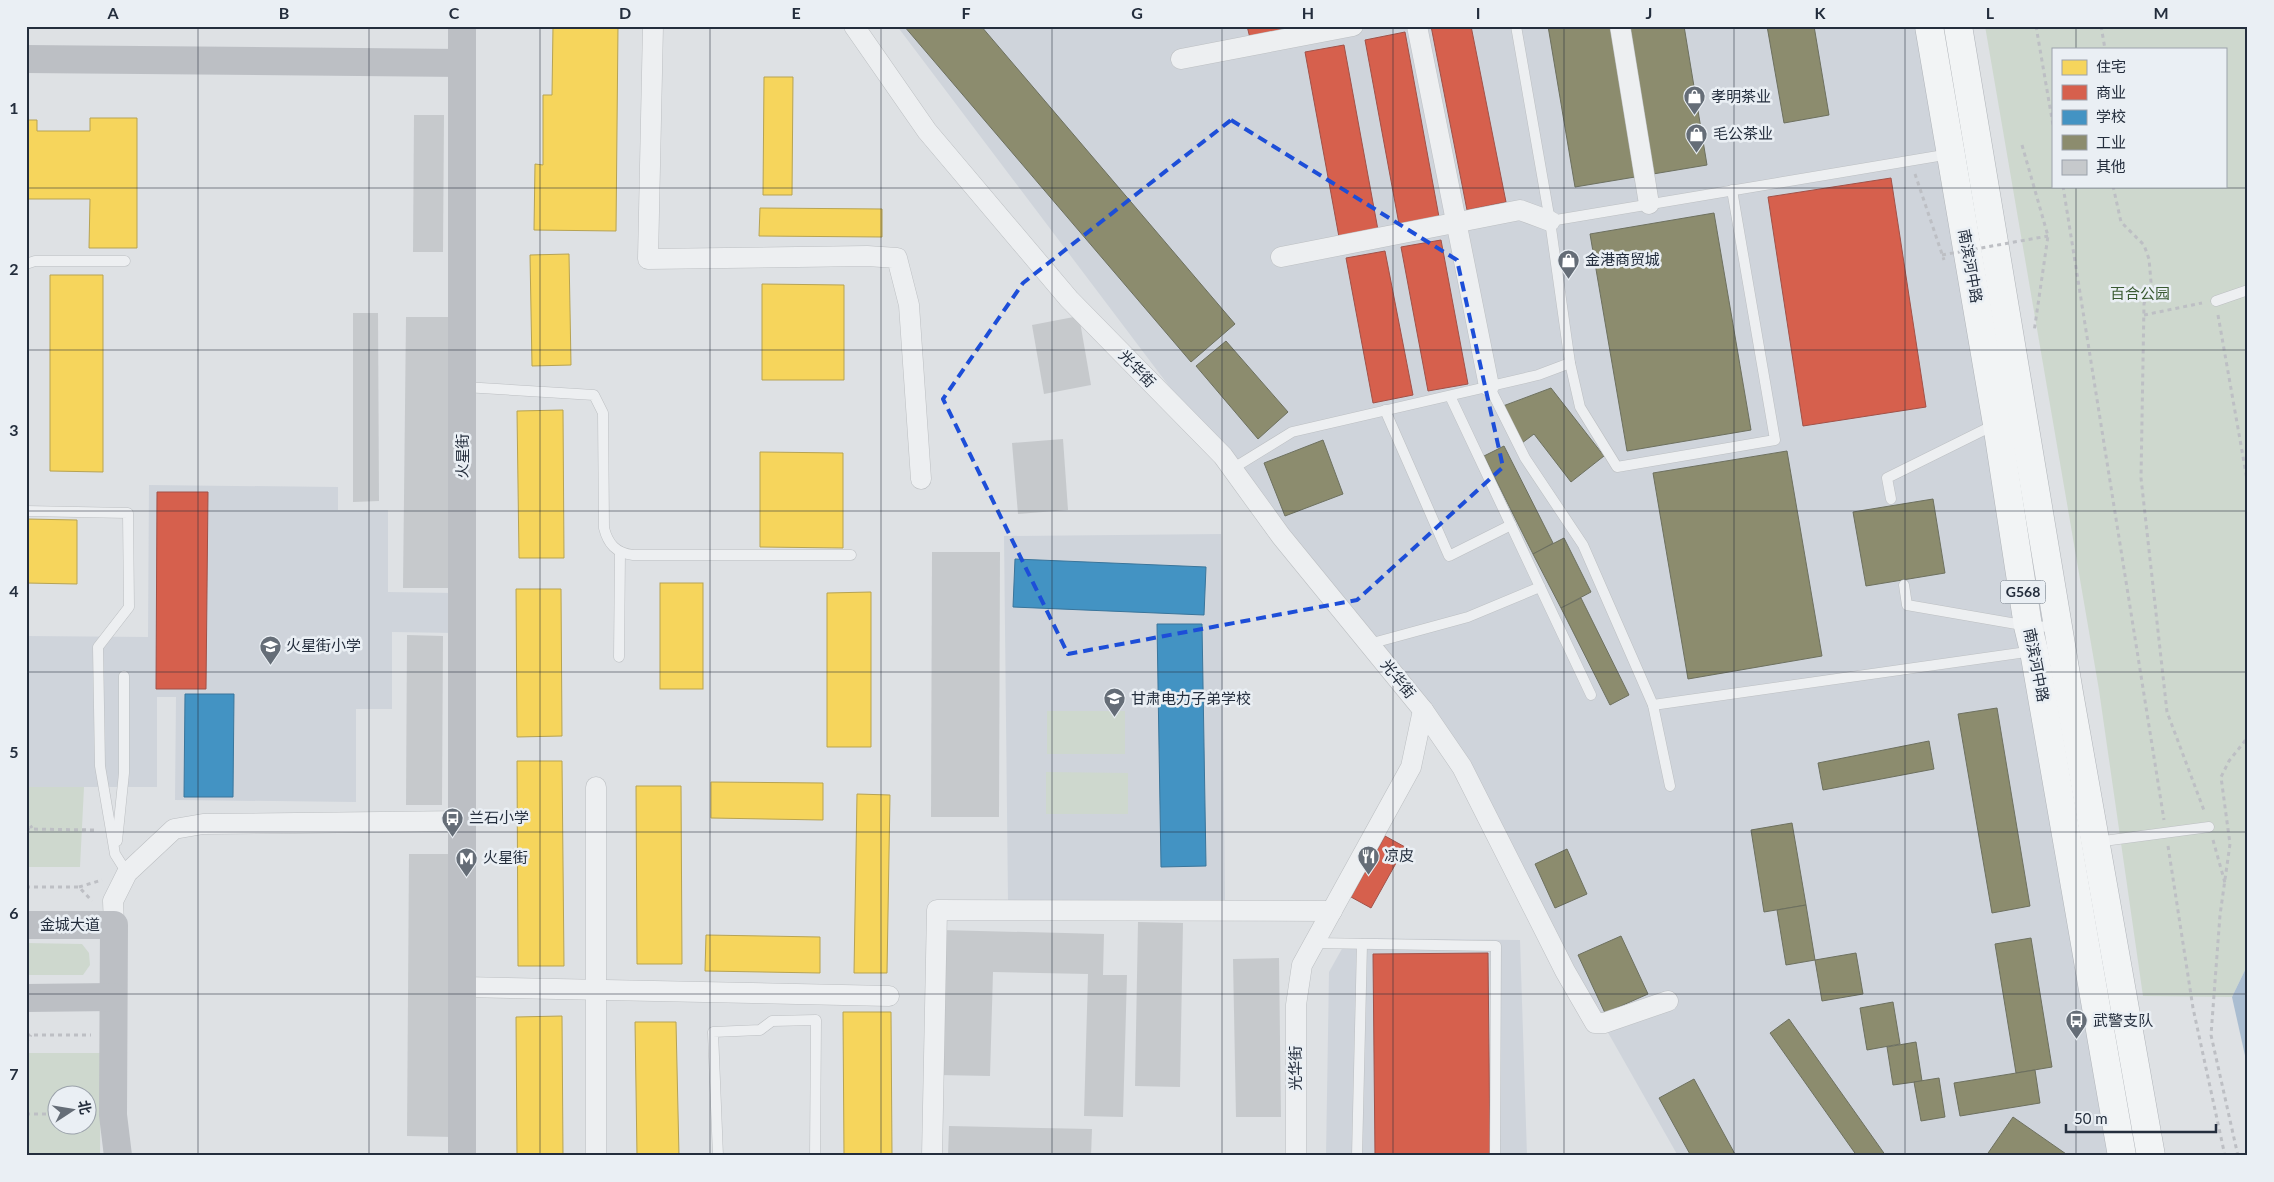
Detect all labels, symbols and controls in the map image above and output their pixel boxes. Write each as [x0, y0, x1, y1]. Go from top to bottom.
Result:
text: A [106, 3, 119, 22]
text: B [279, 3, 289, 22]
text: C [449, 3, 460, 22]
text: D [619, 3, 631, 22]
text: E [791, 3, 801, 22]
text: F [961, 3, 971, 22]
text: G [1131, 3, 1143, 22]
text: H [1302, 3, 1314, 22]
text: I [1476, 3, 1480, 22]
text: J [1646, 3, 1652, 22]
text: K [1815, 3, 1827, 22]
text: L [1986, 3, 1995, 22]
text: M [2153, 3, 2169, 22]
legend [2052, 48, 2226, 188]
text: 住宅 [2096, 57, 2126, 75]
text: 商业 [2096, 83, 2126, 101]
shop icon: 孝明茶业 [1683, 85, 1707, 116]
place label: 孝明茶业 [1711, 87, 1771, 105]
text: 1 [9, 98, 19, 117]
text: 学校 [2096, 107, 2126, 125]
shop icon: 毛公茶业 [1685, 122, 1709, 153]
place label: 毛公茶业 [1713, 124, 1773, 142]
text: 工业 [2096, 133, 2126, 151]
text: 其他 [2096, 157, 2126, 175]
street label: 南滨河中路 [1956, 227, 1986, 304]
shop icon: 金港商贸城 [1557, 248, 1581, 279]
place label: 金港商贸城 [1585, 250, 1660, 268]
text: 2 [9, 259, 19, 278]
park label: 百合公园 [2110, 284, 2170, 302]
street label: 光华街 [1116, 346, 1160, 391]
text: 3 [9, 420, 19, 439]
street label: 火星街 [453, 433, 471, 479]
road number: G568 [2000, 580, 2046, 604]
text: 4 [9, 581, 19, 600]
street label: 南滨河中路 [2021, 626, 2053, 703]
school or university icon: 火星街小学 [258, 634, 282, 665]
place label: 火星街小学 [286, 636, 361, 654]
street label: 光华街 [1378, 655, 1420, 702]
school or university icon: 甘肃电力子弟学校 [1103, 687, 1127, 718]
place label: 甘肃电力子弟学校 [1131, 689, 1251, 707]
text: 5 [9, 742, 19, 761]
bus stop icon: 兰石小学 [441, 806, 465, 837]
place label: 兰石小学 [469, 808, 529, 826]
restaurant icon: 凉皮 [1356, 844, 1380, 875]
metro station icon: 火星街 [455, 846, 479, 877]
place label: 凉皮 [1384, 846, 1414, 864]
place label: 火星街 [483, 848, 528, 866]
text: 6 [9, 903, 19, 922]
street label: 金城大道 [40, 915, 100, 933]
bus stop icon: 武警支队 [2065, 1009, 2089, 1040]
place label: 武警支队 [2093, 1011, 2153, 1029]
street label: 光华街 [1286, 1045, 1304, 1091]
text: 7 [9, 1064, 19, 1083]
north arrow [48, 1084, 98, 1134]
text: 北 [75, 1099, 95, 1116]
scale bar [2066, 1102, 2216, 1134]
text: 50 m [2074, 1109, 2108, 1127]

